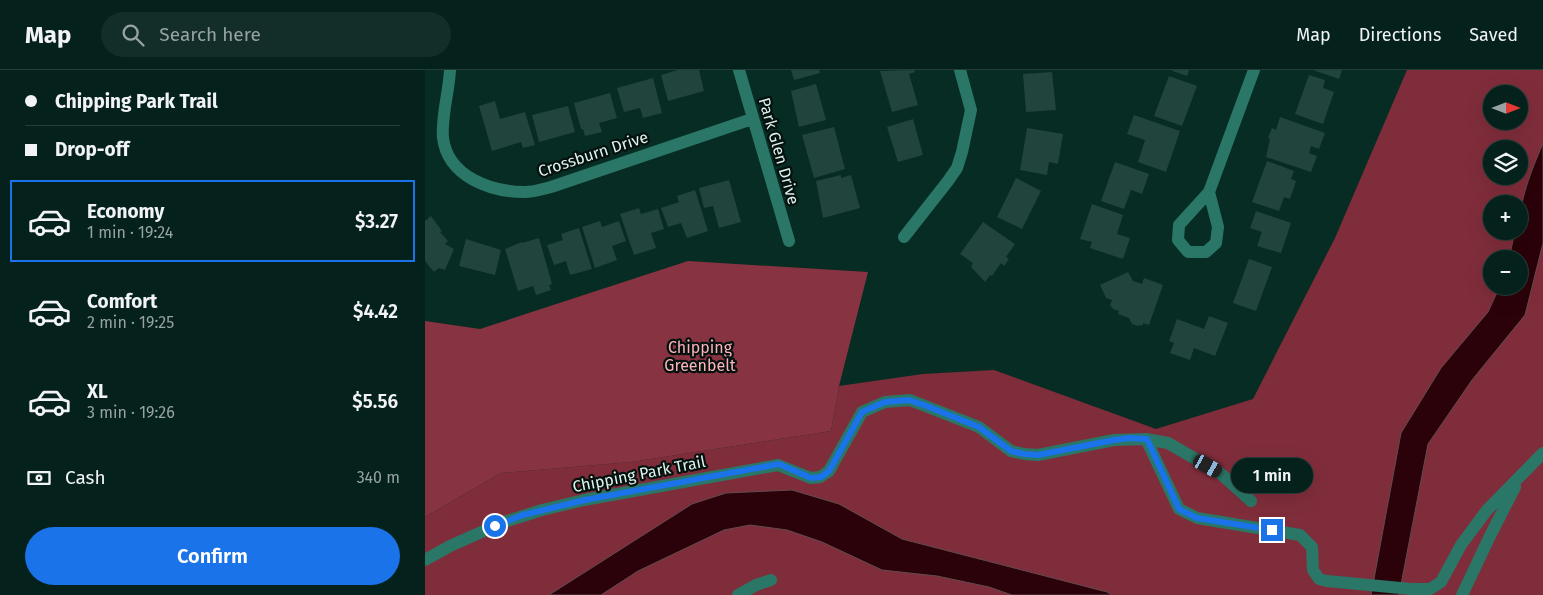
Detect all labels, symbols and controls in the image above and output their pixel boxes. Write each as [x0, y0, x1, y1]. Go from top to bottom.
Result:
search box [101, 12, 451, 57]
text: Map [25, 21, 71, 49]
icon: search [119, 21, 147, 49]
text: Search here [159, 23, 261, 46]
text: Map [1296, 24, 1331, 46]
text: Directions [1359, 24, 1441, 46]
text: Saved [1469, 24, 1518, 46]
north arrow [1483, 85, 1527, 130]
map controls [1483, 85, 1528, 295]
text: Chipping Park Trail [55, 90, 218, 113]
street label: Park Glen Drive [755, 95, 803, 207]
street label: Crossburn Drive [536, 127, 650, 181]
text: Drop-off [55, 138, 129, 161]
button: layers [1483, 140, 1528, 185]
button: + [1483, 195, 1528, 240]
icon: car [27, 199, 72, 244]
text: Economy [87, 200, 164, 223]
text: $3.27 [355, 210, 398, 233]
text: 1 min · 19:24 [87, 223, 173, 242]
button: − [1483, 250, 1528, 295]
icon: car [27, 289, 72, 334]
text: Comfort [87, 290, 157, 313]
text: $4.42 [353, 300, 398, 323]
text: 2 min · 19:25 [87, 313, 174, 332]
park label: Chipping Greenbelt [664, 338, 736, 375]
icon: car [27, 379, 72, 424]
text: XL [87, 380, 108, 403]
text: $5.56 [352, 390, 398, 413]
text: 3 min · 19:26 [87, 403, 175, 422]
street label: Chipping Park Trail [571, 452, 707, 496]
car [1191, 452, 1224, 480]
callout: 1 min [1231, 458, 1313, 492]
icon: cash [25, 464, 53, 492]
text: Cash [65, 466, 106, 489]
text: 1 min [1253, 466, 1291, 485]
text: 340 m [357, 468, 400, 487]
route start [484, 515, 506, 537]
route end [1261, 519, 1283, 541]
button: Confirm [25, 527, 400, 585]

